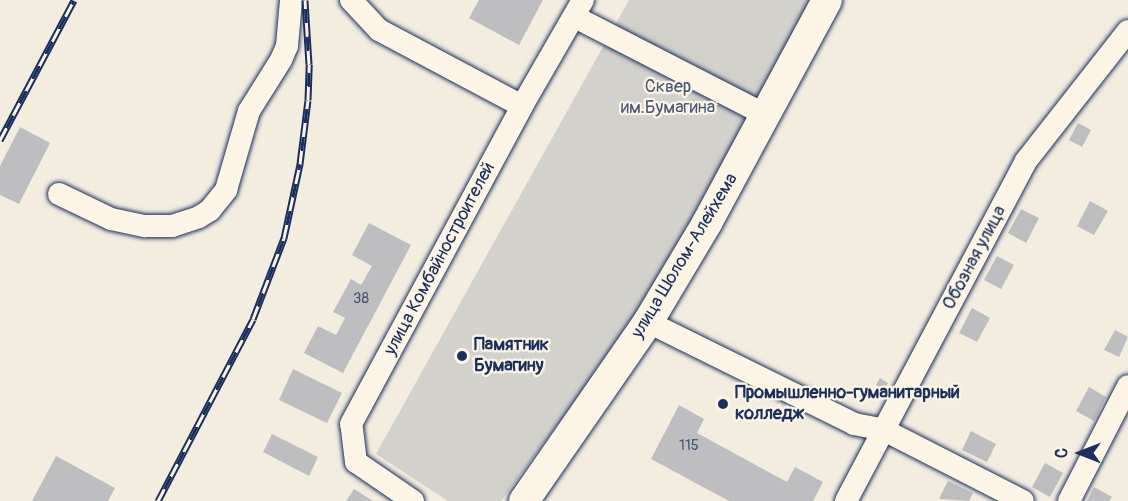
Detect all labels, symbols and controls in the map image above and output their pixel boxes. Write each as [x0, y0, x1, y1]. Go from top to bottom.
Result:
park label: Сквер им.Бумагина [621, 77, 715, 119]
street label: улица Комбайностроителей [380, 159, 500, 359]
street label: улица Шолом-Алейхема [627, 170, 743, 342]
street label: Обозная улица [939, 202, 1011, 314]
house number: 38 [353, 290, 369, 308]
place label: Памятник Бумагину [474, 335, 549, 378]
marker: Памятник Бумагину [455, 349, 469, 363]
place label: Промышленно-гуманитарный колледж [735, 383, 960, 426]
marker: Промышленно-гуманитарный колледж [716, 397, 730, 411]
north arrow [1050, 423, 1110, 483]
house number: 115 [679, 437, 699, 455]
text: С [1052, 448, 1072, 458]

